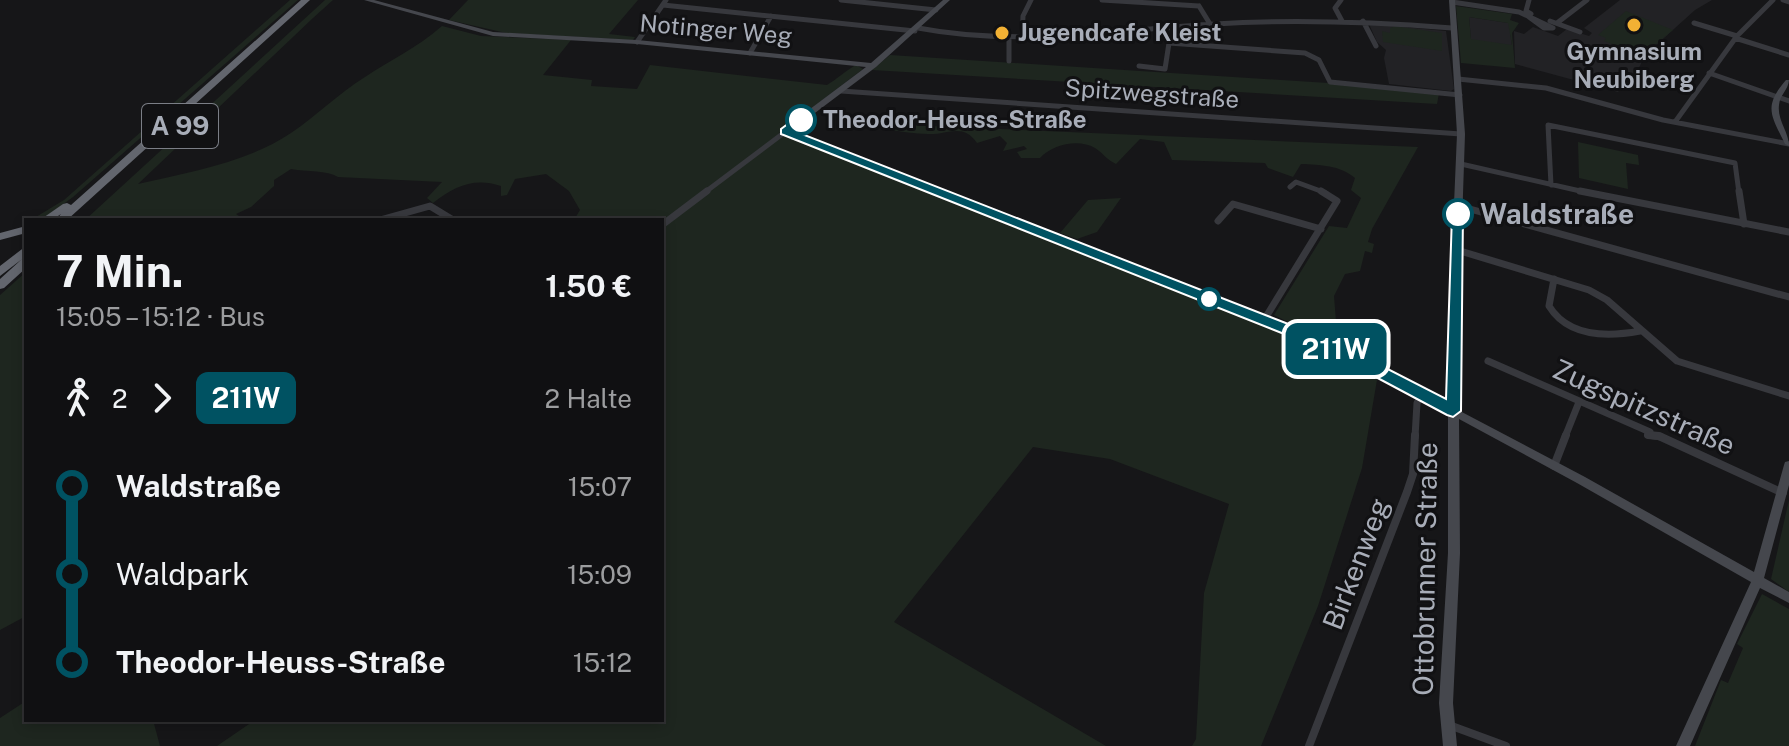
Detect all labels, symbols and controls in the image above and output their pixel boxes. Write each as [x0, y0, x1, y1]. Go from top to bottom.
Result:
street label: Notinger Weg [639, 8, 794, 50]
marker: Gymnasium Neubiberg [1625, 16, 1643, 34]
place label: Jugendcafe Kleist [1018, 18, 1222, 46]
marker: Jugendcafe Kleist [993, 24, 1011, 42]
place label: Gymnasium Neubiberg [1566, 37, 1702, 93]
street label: Spitzwegstraße [1064, 73, 1240, 113]
road number: A 99 [142, 104, 218, 148]
marker: Theodor-Heuss-Straße [786, 105, 816, 135]
place label: Theodor-Heuss-Straße [823, 105, 1087, 133]
place label: Waldstraße [1480, 197, 1634, 230]
marker: Waldstraße [1443, 199, 1473, 229]
text: 7 Min. [56, 245, 184, 297]
text: 1.50 € [545, 268, 632, 304]
unlabelled marker [1198, 288, 1220, 310]
text: 15:05 – 15:12 · Bus [56, 301, 265, 332]
line badge: 211W [1280, 323, 1392, 375]
text: 211W [1302, 332, 1370, 365]
street label: Zugspitzstraße [1548, 352, 1740, 461]
icon: walk [56, 376, 100, 420]
icon: forward [140, 376, 184, 420]
text: 211W [212, 381, 280, 414]
text: 2 [112, 383, 128, 414]
text: 2 Halte [545, 383, 632, 414]
street label: Ottobrunner Straße [1406, 442, 1443, 696]
text: Waldstraße [116, 468, 281, 504]
text: 15:07 [568, 471, 632, 502]
street label: Birkenweg [1315, 493, 1396, 634]
text: Waldpark [116, 556, 249, 592]
text: 15:09 [567, 559, 632, 590]
text: Theodor-Heuss-Straße [116, 644, 446, 680]
text: 15:12 [573, 647, 632, 678]

